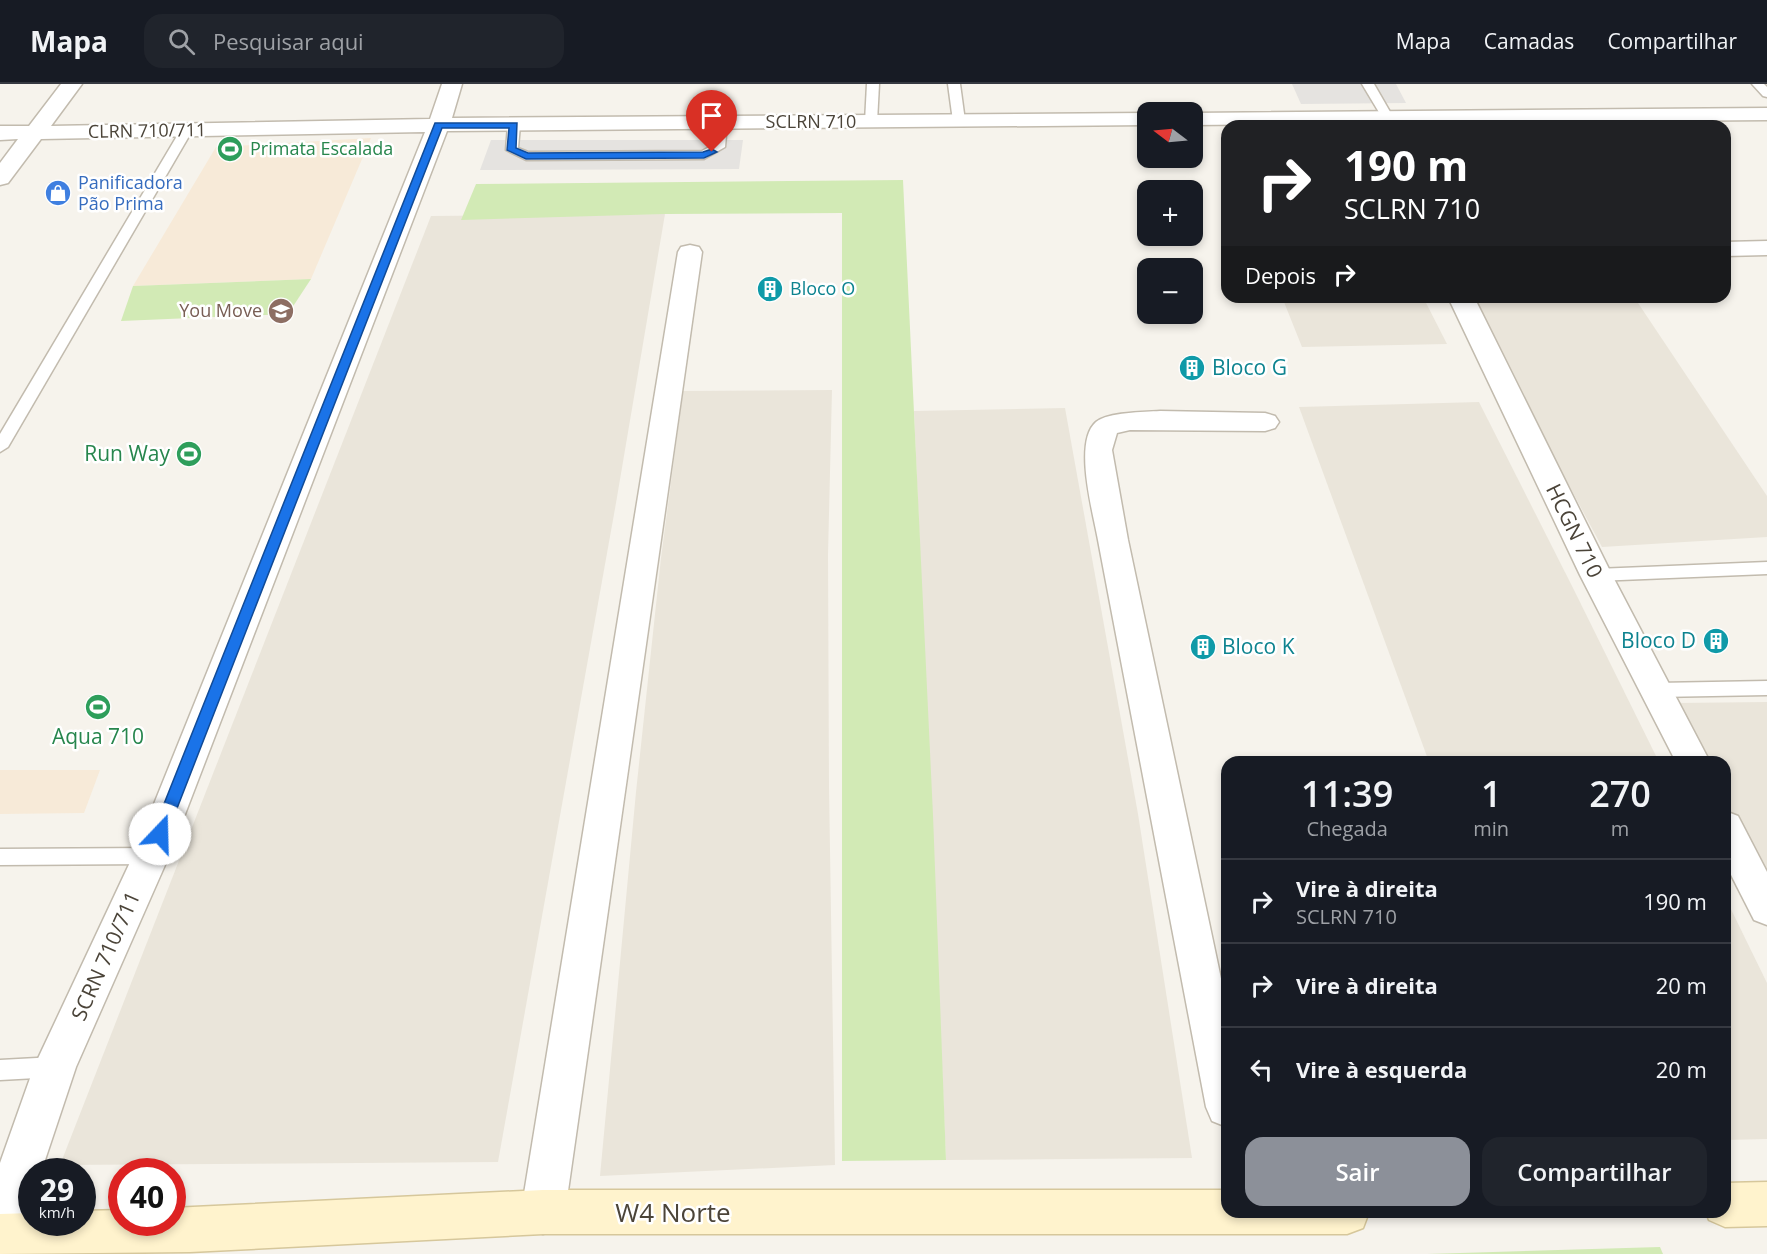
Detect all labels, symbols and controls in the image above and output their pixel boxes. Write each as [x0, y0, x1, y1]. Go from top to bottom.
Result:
search box [144, 14, 564, 68]
text: Mapa [30, 22, 108, 60]
icon: search [165, 25, 198, 58]
text: Pesquisar aqui [213, 26, 364, 56]
text: Mapa [1396, 27, 1451, 55]
text: Camadas [1484, 27, 1574, 55]
text: Compartilhar [1607, 27, 1737, 55]
pin [686, 90, 737, 152]
icon: arrive [695, 99, 728, 132]
north arrow [1137, 102, 1203, 168]
map controls [1137, 102, 1203, 324]
street label: SCLRN 710 [766, 109, 856, 133]
street label: CLRN 710/711 [88, 117, 206, 143]
sports icon: Primata Escalada [215, 134, 245, 164]
place label: Primata Escalada [250, 136, 393, 160]
text: 190 m [1344, 136, 1468, 193]
icon: right [1245, 144, 1323, 222]
place label: Panificadora Pão Prima [78, 170, 183, 215]
shop icon: Panificadora Pão Prima [43, 178, 73, 208]
button: + [1137, 180, 1203, 246]
text: SCLRN 710 [1344, 190, 1480, 227]
button: − [1137, 258, 1203, 324]
icon: right [1328, 258, 1361, 291]
text: Depois [1245, 260, 1316, 290]
building icon: Bloco O [755, 274, 785, 304]
place label: Bloco O [790, 276, 855, 300]
school or university icon: You Move [266, 296, 296, 326]
place label: You Move [179, 298, 262, 322]
building icon: Bloco G [1177, 353, 1207, 383]
place label: Bloco G [1212, 353, 1287, 381]
place label: Run Way [84, 439, 170, 467]
sports icon: Run Way [174, 439, 204, 469]
street label: HCGN 710 [1540, 479, 1610, 582]
place label: Bloco D [1621, 626, 1696, 654]
building icon: Bloco D [1701, 626, 1731, 656]
building icon: Bloco K [1188, 632, 1218, 662]
place label: Bloco K [1222, 632, 1295, 660]
sports icon: Aqua 710 [83, 692, 113, 722]
place label: Aqua 710 [52, 722, 144, 750]
text: 11:39 [1301, 769, 1393, 818]
text: 1 [1481, 769, 1502, 818]
text: 270 [1589, 769, 1651, 818]
position arrow [128, 802, 192, 866]
text: Chegada [1306, 815, 1388, 842]
text: min [1473, 815, 1509, 842]
text: m [1611, 815, 1629, 842]
text: Vire à direita [1296, 873, 1438, 903]
icon: right [1245, 885, 1278, 918]
text: 190 m [1643, 886, 1707, 916]
street label: SCRN 710/711 [64, 887, 146, 1025]
text: SCLRN 710 [1296, 903, 1397, 930]
icon: right [1245, 969, 1278, 1002]
text: Vire à direita [1296, 970, 1438, 1000]
text: 20 m [1656, 970, 1707, 1000]
icon: left [1245, 1053, 1278, 1086]
text: Vire à esquerda [1296, 1054, 1467, 1084]
text: 20 m [1656, 1054, 1707, 1084]
button: Sair [1245, 1137, 1470, 1206]
button: Compartilhar [1482, 1137, 1707, 1206]
speed limit sign: 40 [108, 1158, 186, 1236]
text: 29 [40, 1169, 74, 1210]
street label: W4 Norte [615, 1194, 731, 1230]
text: km/h [39, 1202, 75, 1222]

